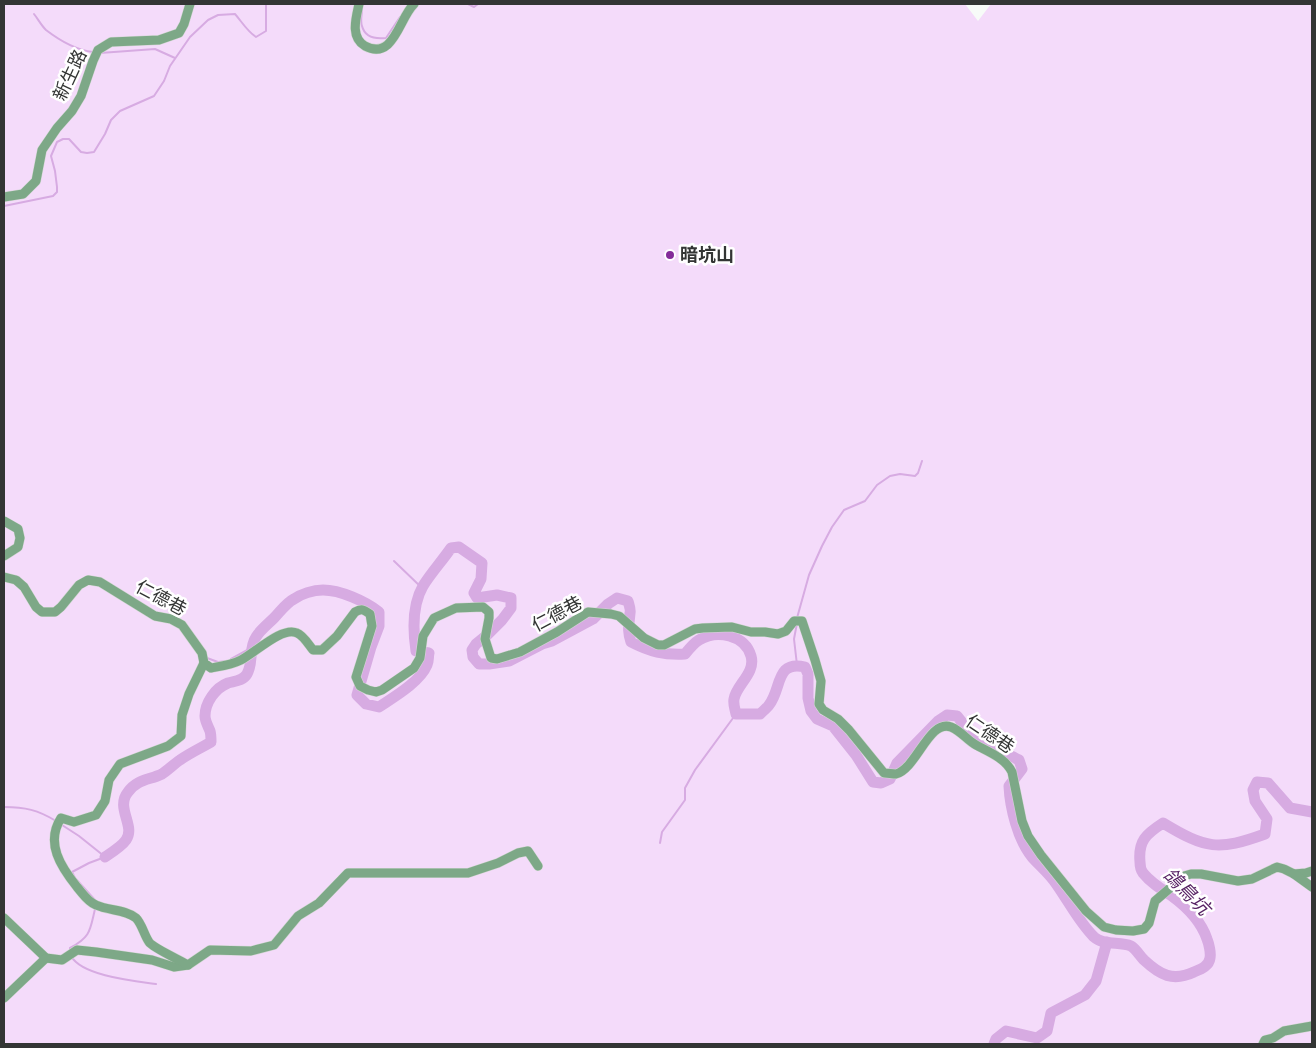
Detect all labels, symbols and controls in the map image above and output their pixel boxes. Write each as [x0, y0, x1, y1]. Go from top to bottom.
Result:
street label: 新生路 [48, 45, 90, 104]
place label: 暗坑山 [680, 243, 734, 265]
marker: 暗坑山 [664, 249, 676, 261]
street label: 仁德巷 [132, 575, 190, 620]
street label: 仁德巷 [528, 591, 586, 636]
street label: 仁德巷 [962, 709, 1019, 757]
water label: 鴿鳥坑 [1159, 862, 1218, 921]

